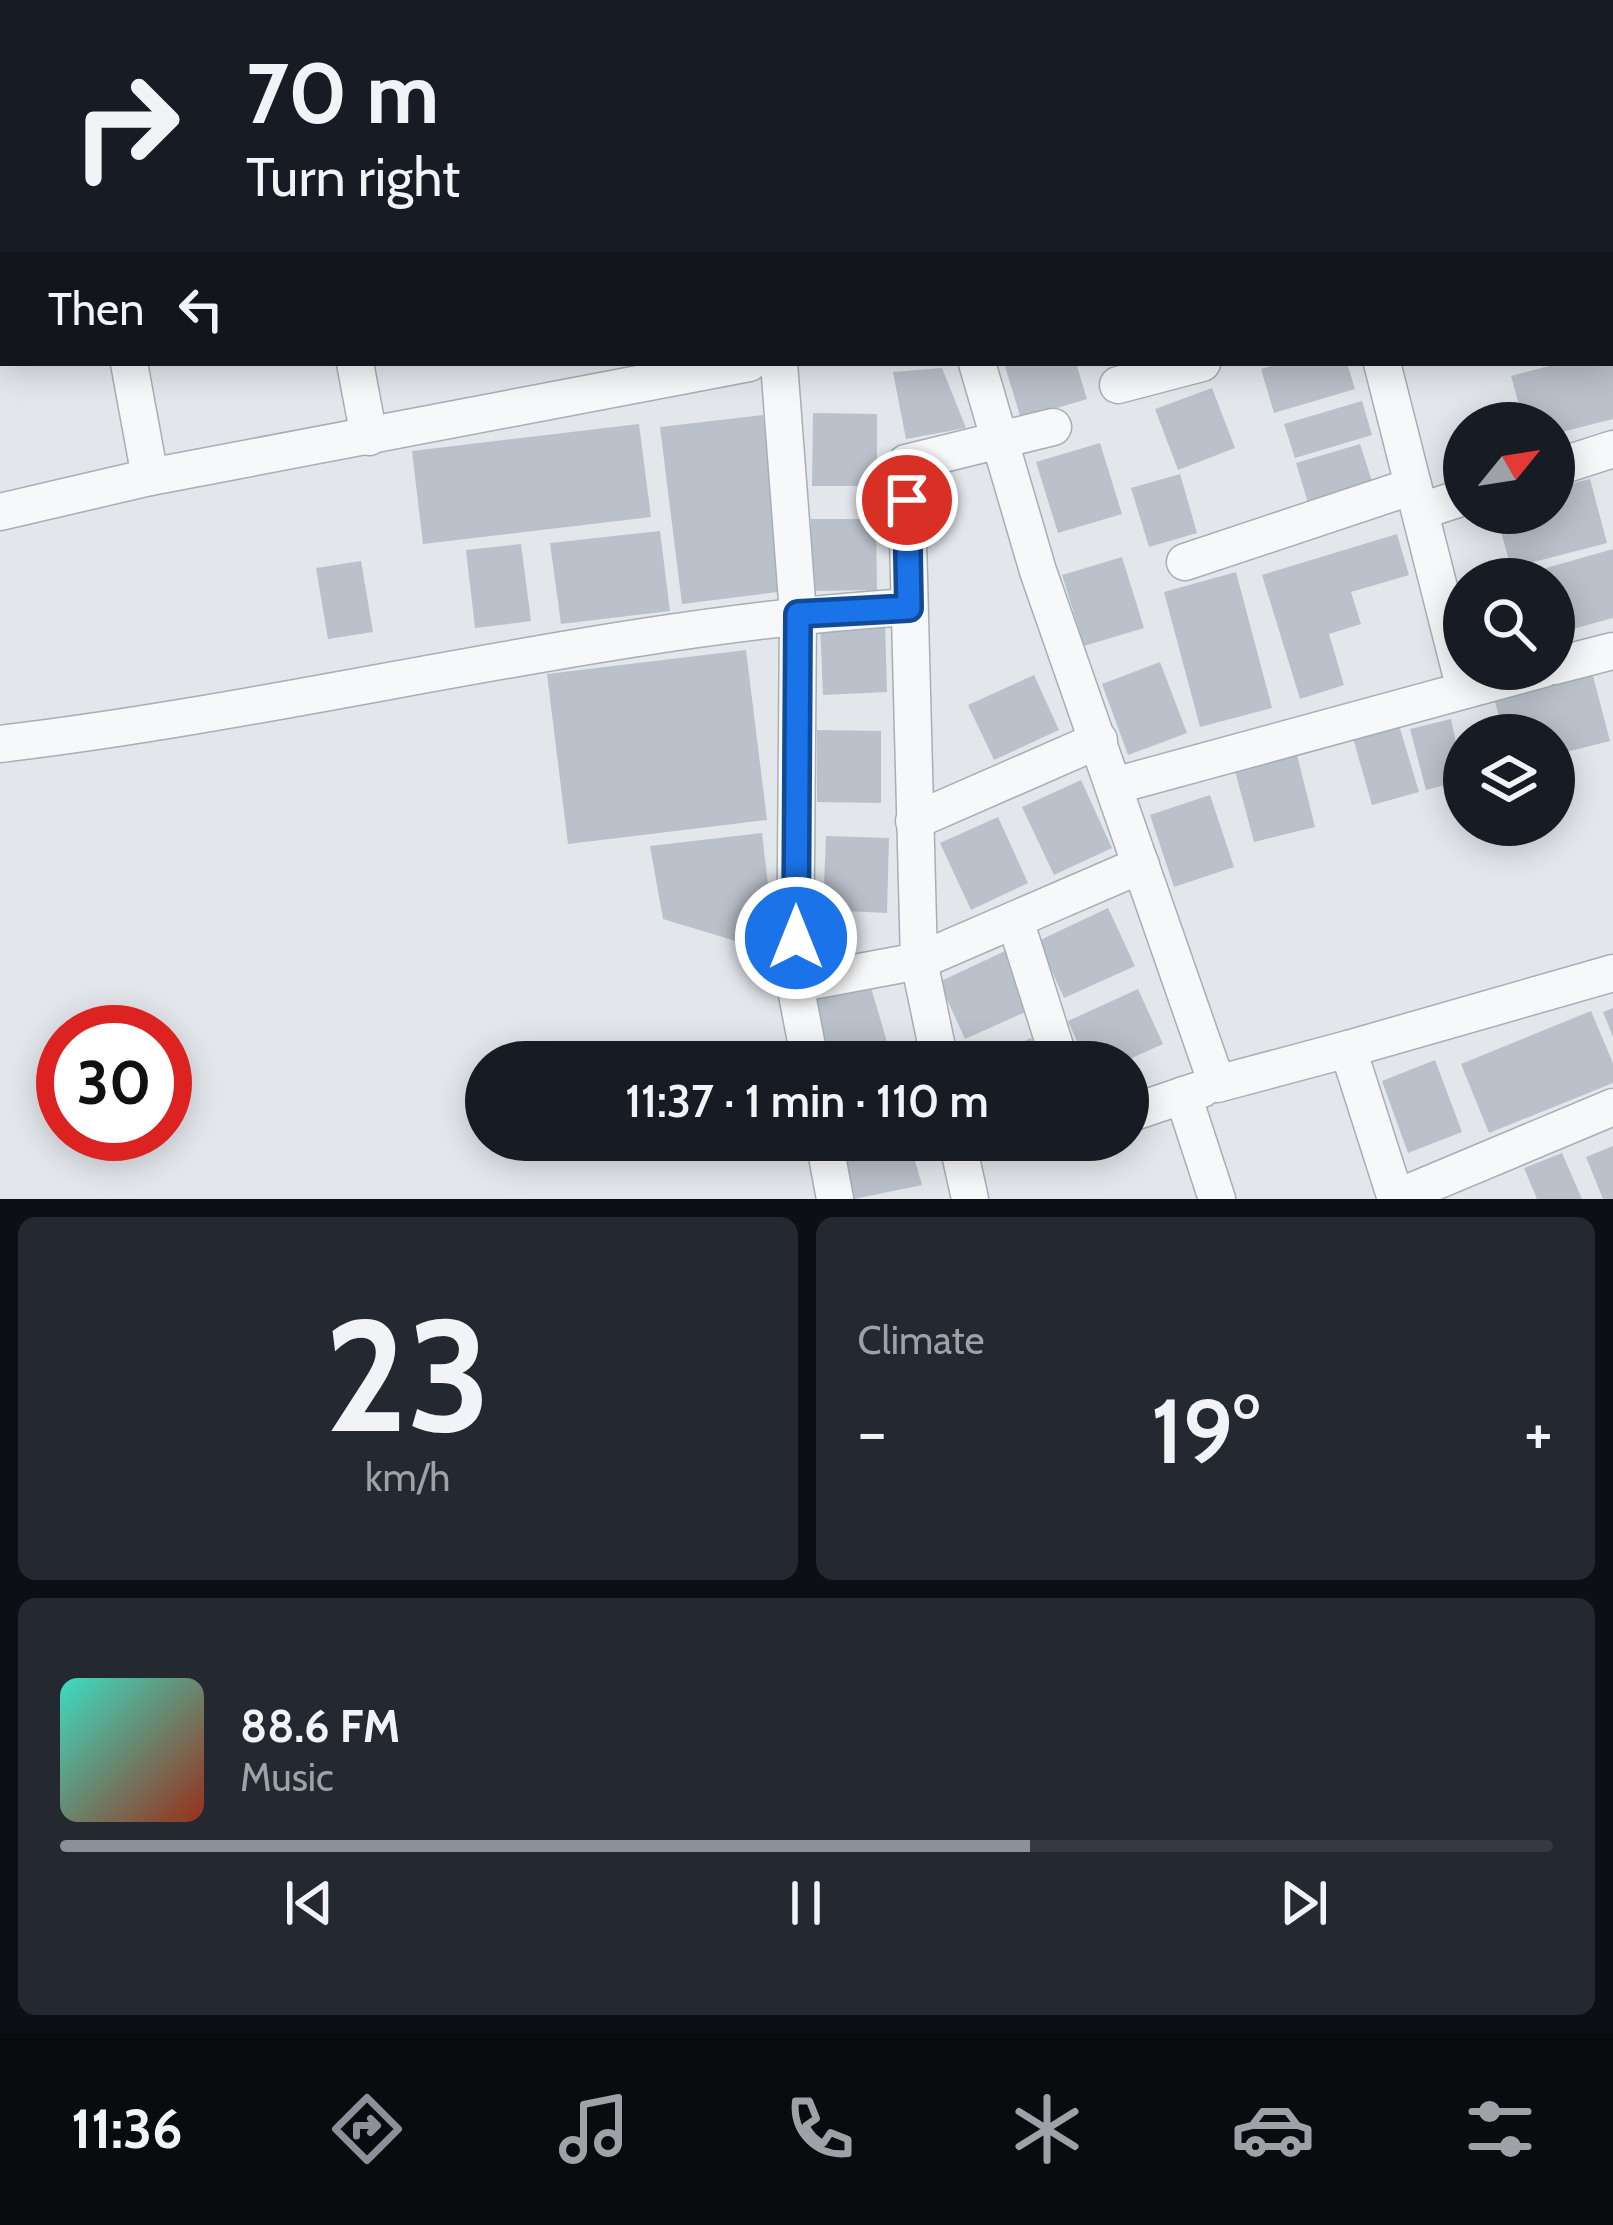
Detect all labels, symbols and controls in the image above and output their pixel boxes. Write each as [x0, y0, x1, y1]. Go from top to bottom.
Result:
text: 70 m [246, 42, 439, 144]
icon: right [48, 48, 204, 204]
text: Turn right [246, 144, 460, 210]
icon: left [168, 276, 234, 342]
text: Then [48, 282, 144, 336]
north arrow [1443, 402, 1575, 534]
map controls [1443, 402, 1575, 846]
pin [856, 449, 958, 551]
icon: arrive [874, 467, 940, 533]
button: search [1443, 558, 1575, 690]
button: layers [1443, 714, 1575, 846]
position arrow [733, 875, 859, 1001]
speed limit sign: 30 [36, 1005, 192, 1161]
text: 11:37 · 1 min · 110 m [625, 1074, 989, 1128]
text: 23 [324, 1280, 491, 1470]
text: Climate [858, 1316, 984, 1364]
text: 19° [1151, 1376, 1260, 1486]
text: − [858, 1391, 887, 1472]
text: + [1524, 1391, 1553, 1472]
text: km/h [365, 1453, 450, 1501]
text: 88.6 FM [240, 1699, 400, 1753]
text: Music [240, 1753, 334, 1801]
icon: previous [276, 1870, 342, 1936]
icon: pause [773, 1870, 839, 1936]
icon: next [1271, 1870, 1337, 1936]
icon: directions [325, 2087, 409, 2171]
icon: music [552, 2087, 636, 2171]
icon: phone [778, 2087, 862, 2171]
icon: climate [1005, 2087, 1089, 2171]
icon: car [1231, 2087, 1315, 2171]
icon: filters [1458, 2087, 1542, 2171]
text: 11:36 [71, 2096, 183, 2162]

